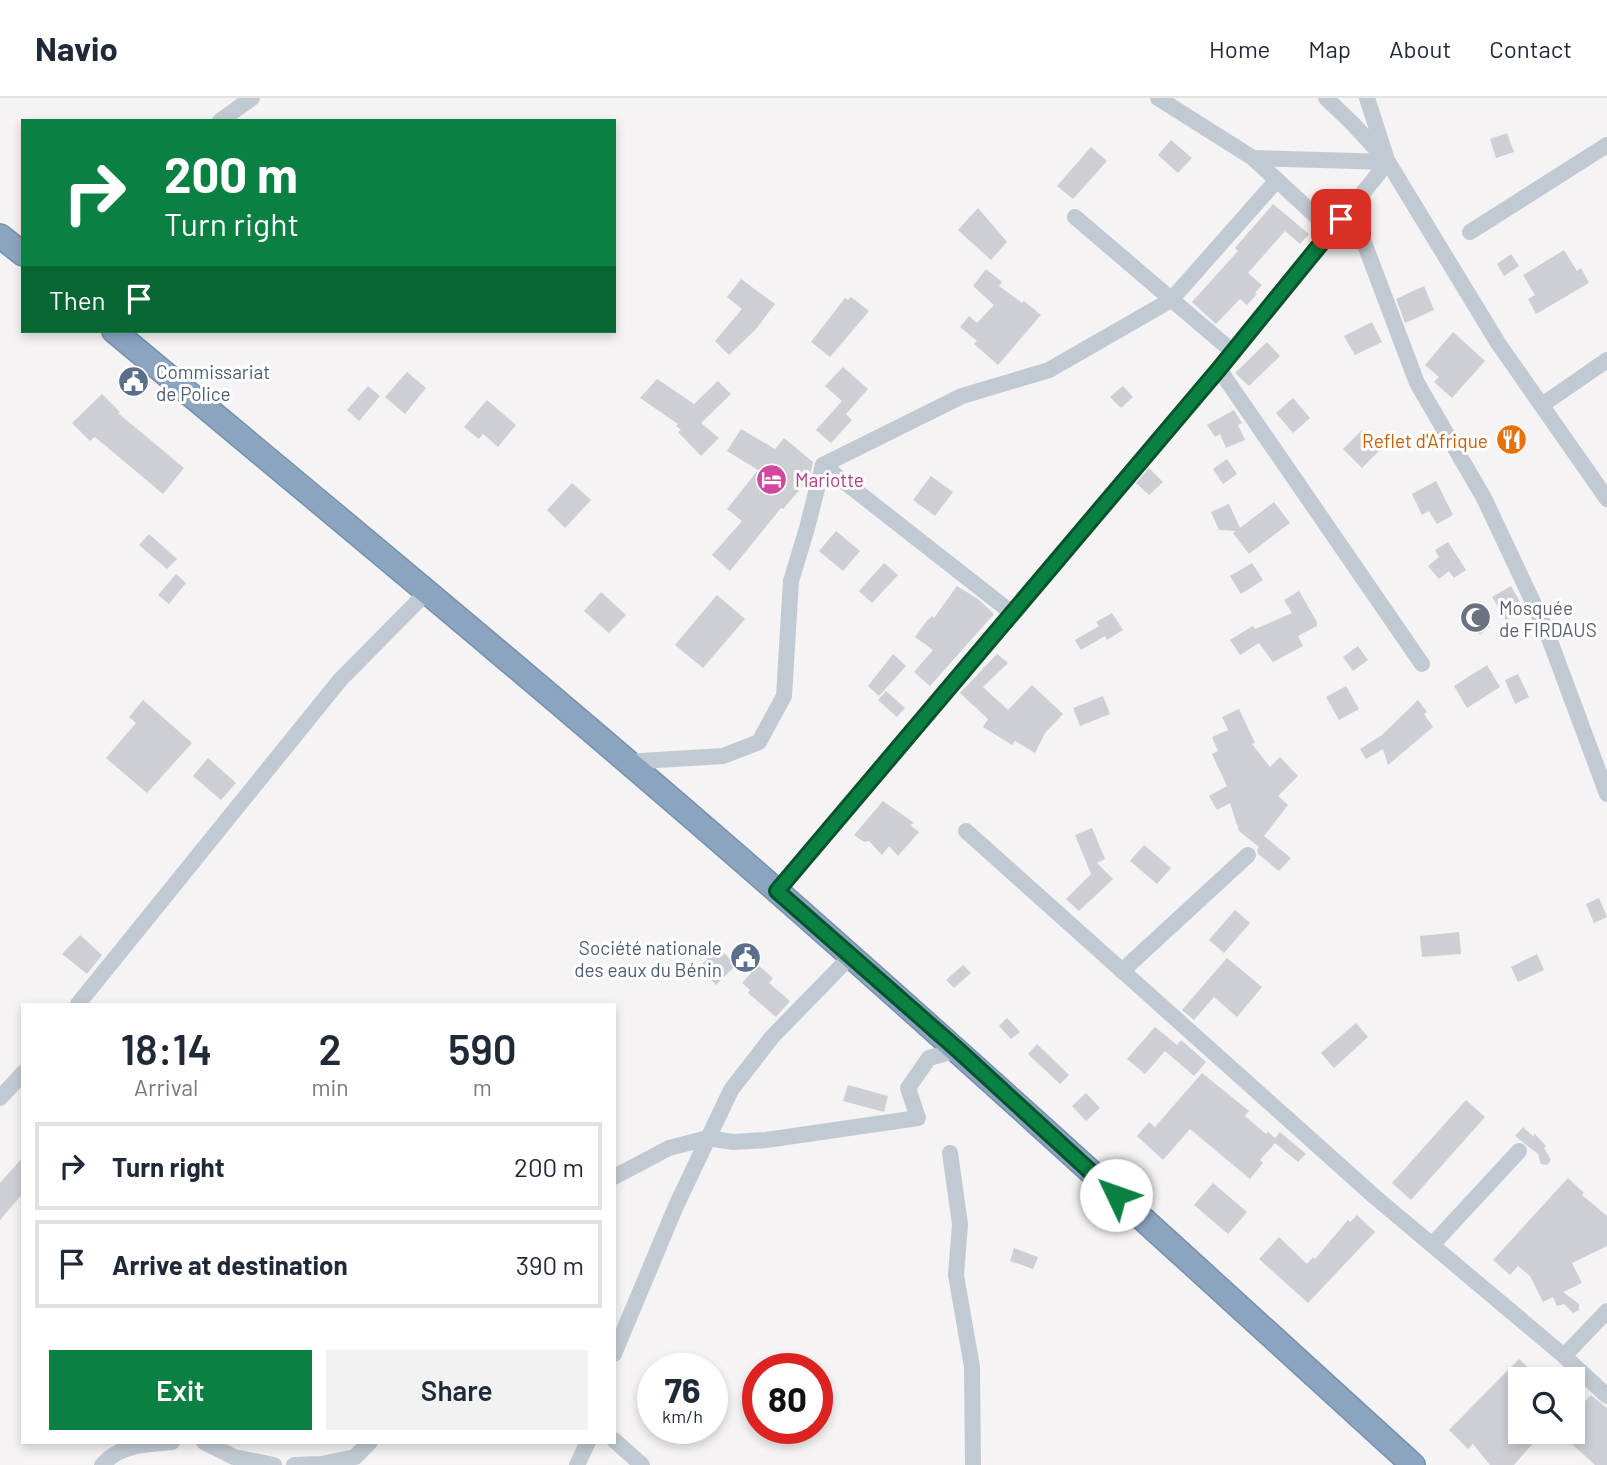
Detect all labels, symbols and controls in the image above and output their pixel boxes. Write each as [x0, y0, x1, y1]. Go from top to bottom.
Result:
text: Navio [35, 28, 118, 68]
text: Home [1209, 34, 1270, 63]
text: Map [1308, 34, 1351, 63]
text: About [1389, 34, 1451, 63]
text: Contact [1489, 34, 1572, 63]
text: 200 m [164, 144, 298, 203]
icon: right [49, 147, 140, 238]
pin [1311, 189, 1371, 249]
icon: arrive [1322, 200, 1360, 238]
text: Turn right [164, 204, 299, 242]
icon: arrive [120, 280, 158, 318]
text: Then [49, 284, 106, 315]
place label: Commissariat de Police [156, 360, 270, 405]
public building icon: Commissariat de Police [116, 365, 150, 399]
restaurant icon: Reflet d'Afrique [1494, 423, 1528, 457]
place label: Reflet d'Afrique [1362, 429, 1488, 452]
hotel icon: Mariotte [755, 462, 789, 496]
place label: Mariotte [795, 468, 864, 491]
place label: Mosquée de FIRDAUS [1499, 596, 1597, 641]
mosque icon: Mosquée de FIRDAUS [1459, 601, 1493, 635]
place label: Société nationale des eaux du Bénin [574, 936, 722, 981]
public building icon: Société nationale des eaux du Bénin [728, 941, 762, 975]
text: 18:14 [120, 1023, 212, 1073]
text: 2 [319, 1023, 342, 1073]
text: 590 [448, 1023, 517, 1073]
text: Arrival [134, 1073, 198, 1101]
text: min [311, 1073, 349, 1101]
text: m [473, 1073, 492, 1101]
icon: right [53, 1147, 91, 1185]
text: Turn right [112, 1151, 225, 1182]
text: 200 m [514, 1151, 584, 1182]
position arrow [1079, 1158, 1153, 1232]
icon: arrive [53, 1245, 91, 1283]
text: Arrive at destination [112, 1249, 348, 1280]
text: 390 m [516, 1249, 584, 1280]
button: Exit [49, 1350, 312, 1430]
button: Share [326, 1350, 588, 1430]
speed limit sign: 80 [742, 1353, 833, 1444]
map controls [1508, 1367, 1585, 1444]
button: search [1508, 1367, 1585, 1444]
text: 76 [664, 1368, 701, 1410]
text: km/h [662, 1405, 703, 1427]

